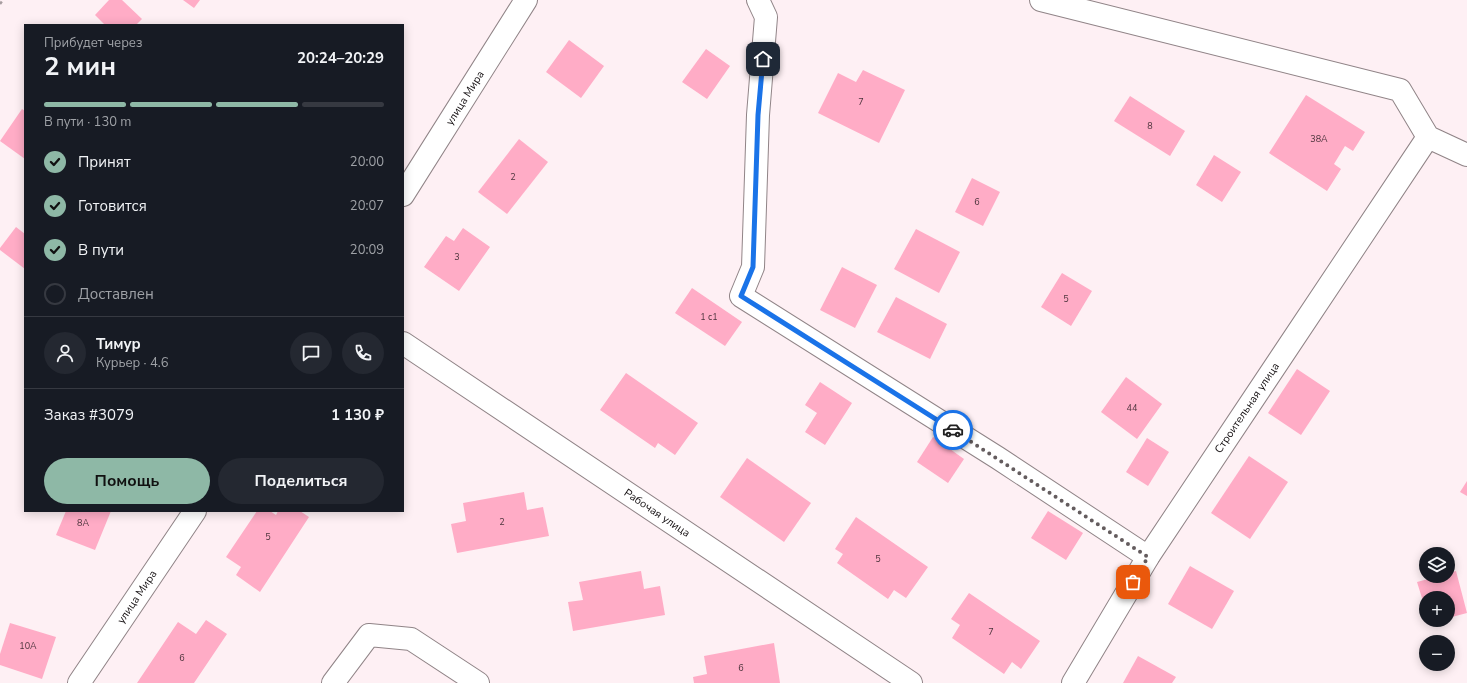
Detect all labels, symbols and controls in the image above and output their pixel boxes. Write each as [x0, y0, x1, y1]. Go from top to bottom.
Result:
text: Прибудет через [44, 34, 142, 52]
pin [746, 42, 780, 76]
text: 20:24–20:29 [297, 48, 384, 68]
icon: home [752, 48, 774, 70]
text: 2 мин [44, 49, 116, 84]
street label: улица Мира [442, 68, 488, 128]
house number: 7 [858, 96, 864, 108]
text: В пути · 130 m [44, 113, 131, 131]
house number: 8 [1147, 120, 1153, 132]
house number: 38А [1310, 133, 1328, 145]
icon: check [44, 151, 66, 173]
text: Принят [78, 152, 131, 172]
text: 20:00 [350, 153, 384, 171]
house number: 2 [510, 171, 516, 183]
icon: check [44, 195, 66, 217]
text: Готовится [78, 196, 147, 216]
house number: 6 [974, 196, 980, 208]
text: 20:07 [350, 197, 384, 215]
icon: check [44, 239, 66, 261]
text: В пути [78, 240, 124, 260]
text: 20:09 [350, 241, 384, 259]
house number: 3 [454, 251, 460, 263]
text: Доставлен [78, 284, 154, 304]
house number: 5 [1063, 293, 1069, 305]
house number: 1 с1 [700, 311, 718, 323]
button: person [44, 332, 86, 374]
button: chat [290, 332, 332, 374]
button: phone [342, 332, 384, 374]
text: Тимур [96, 334, 141, 354]
text: Курьер · 4.6 [96, 354, 169, 372]
street label: Строительная улица [1211, 360, 1283, 456]
house number: 44 [1127, 402, 1138, 414]
text: Заказ #3079 [44, 405, 134, 425]
text: 1 130 ₽ [331, 405, 384, 425]
courier [933, 410, 973, 450]
icon: car [942, 419, 964, 441]
button: Помощь [44, 458, 210, 504]
button: Поделиться [218, 458, 384, 504]
street label: Рабочая улица [621, 485, 693, 541]
house number: 2 [499, 516, 505, 528]
house number: 8А [77, 517, 89, 529]
house number: 5 [265, 531, 271, 543]
map controls [1419, 547, 1455, 671]
button: layers [1419, 547, 1455, 583]
house number: 5 [875, 553, 881, 565]
pin [1116, 565, 1150, 599]
street label: улица Мира [114, 567, 161, 627]
icon: bag [1122, 571, 1144, 593]
button: + [1419, 591, 1455, 627]
house number: 7 [988, 626, 994, 638]
button: − [1419, 635, 1455, 671]
house number: 10А [19, 640, 37, 652]
house number: 6 [179, 652, 185, 664]
house number: 6 [738, 662, 744, 674]

